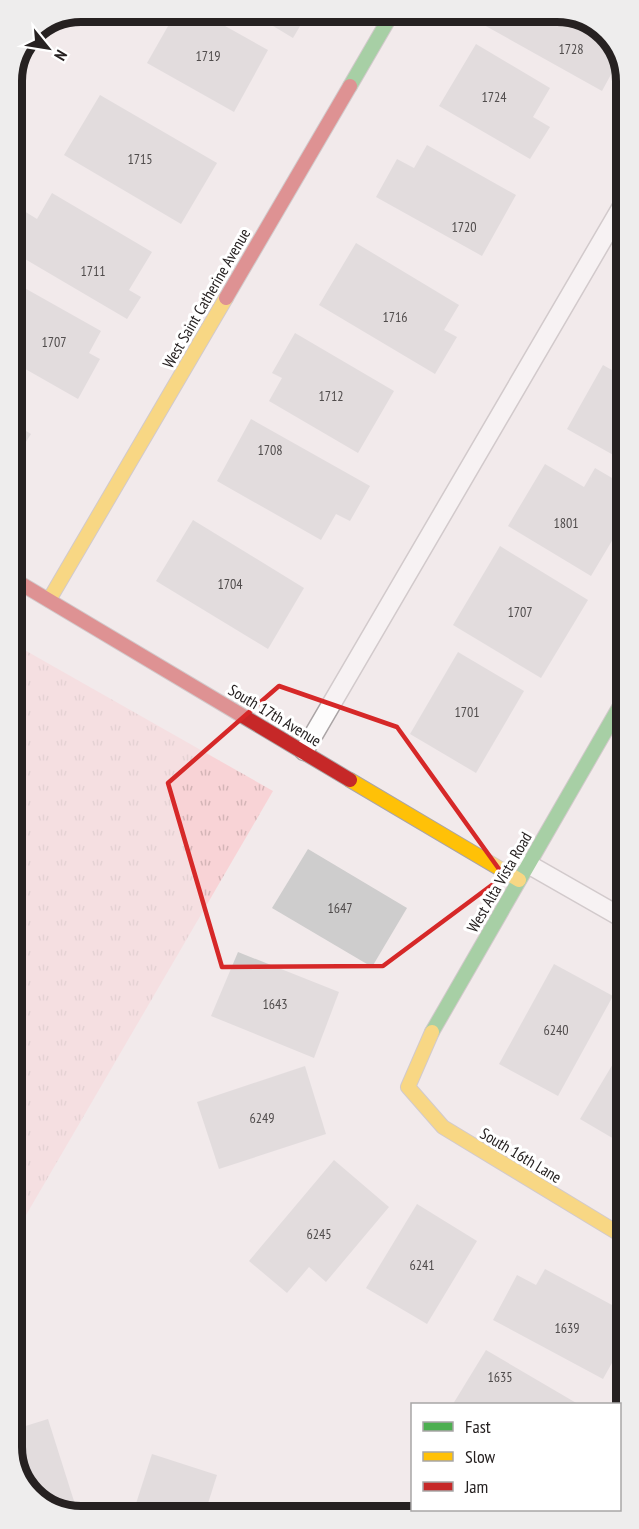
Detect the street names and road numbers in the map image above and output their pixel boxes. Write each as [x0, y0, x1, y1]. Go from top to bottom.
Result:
street label: West Saint Catherine Avenue [158, 225, 254, 371]
street label: South 17th Avenue [225, 679, 325, 751]
street label: West Alta Vista Road [462, 828, 536, 936]
street label: South 16th Lane [477, 1123, 565, 1187]

